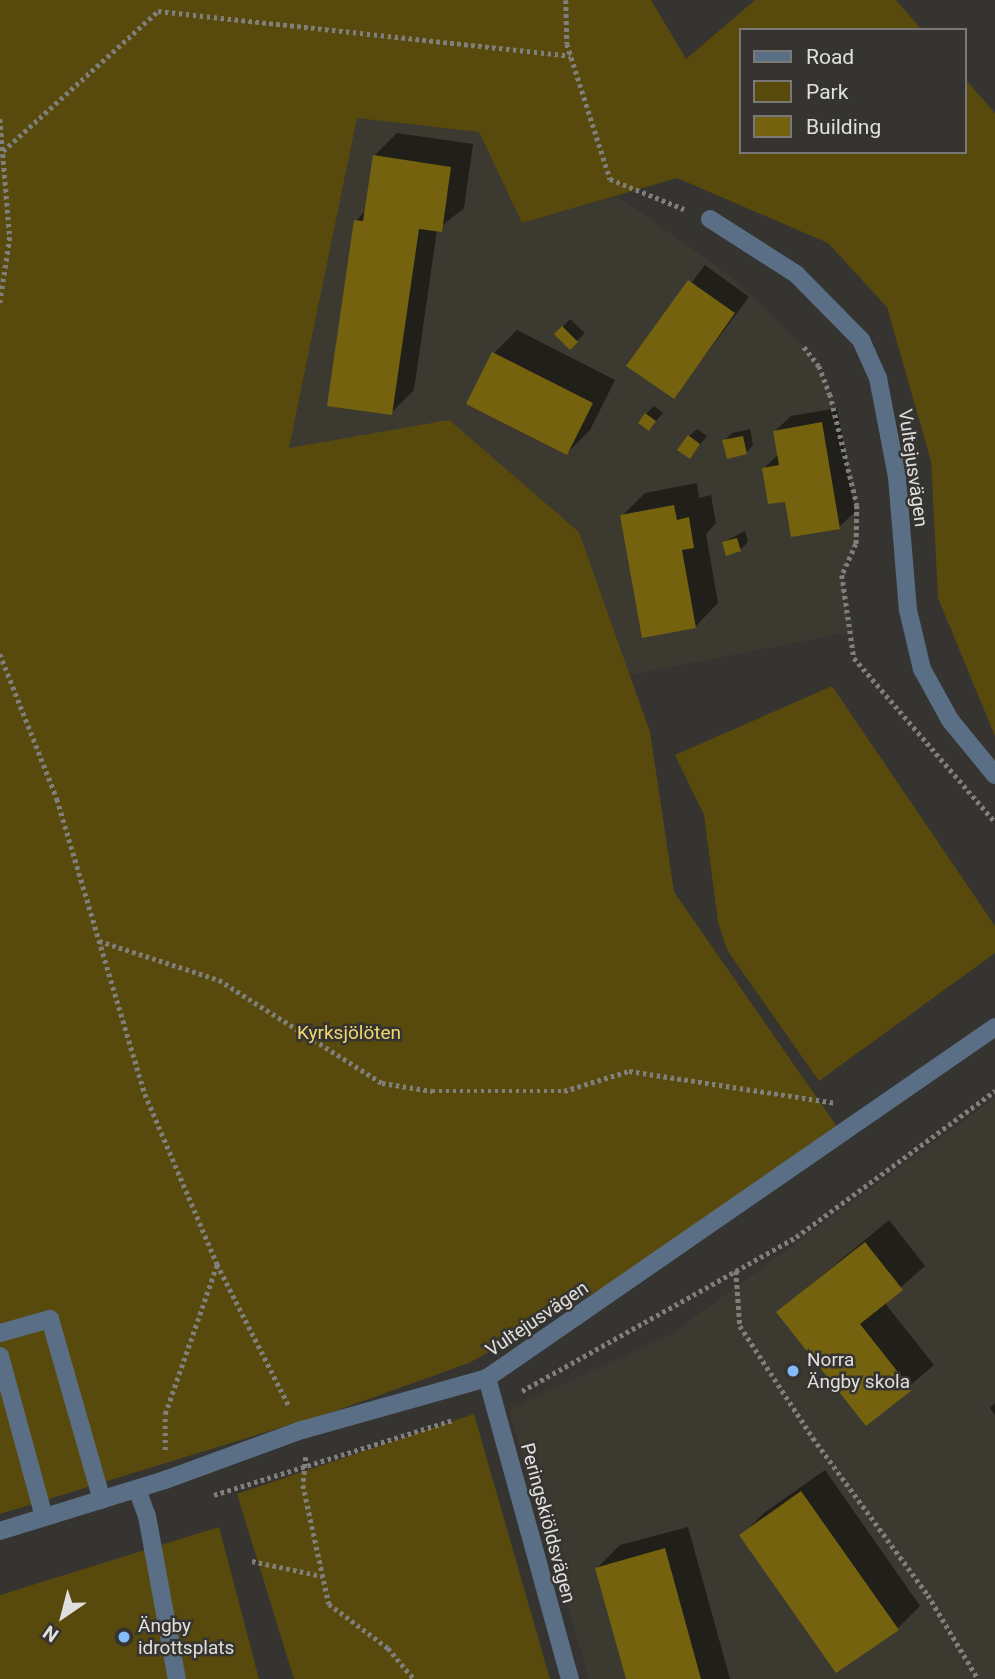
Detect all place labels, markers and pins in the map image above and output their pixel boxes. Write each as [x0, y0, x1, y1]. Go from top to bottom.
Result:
place label: Norra Ängby skola [807, 1349, 910, 1393]
marker: Norra Ängby skola [785, 1363, 801, 1379]
place label: Ängby idrottsplats [138, 1615, 234, 1659]
marker: Ängby idrottsplats [116, 1629, 132, 1645]

